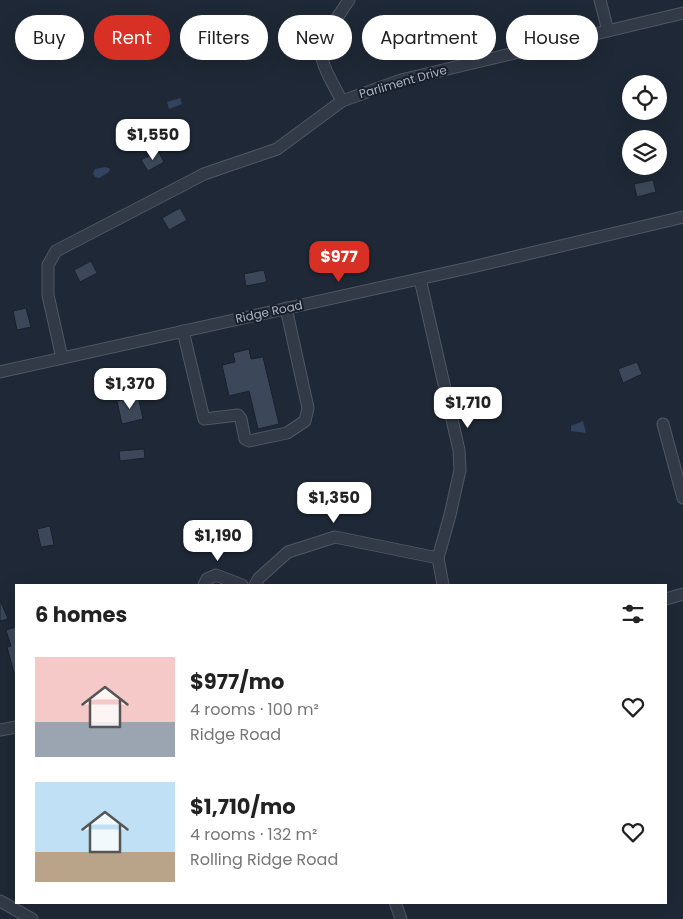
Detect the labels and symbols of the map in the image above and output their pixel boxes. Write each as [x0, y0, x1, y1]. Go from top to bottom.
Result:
street label: Parliment Drive [357, 61, 449, 102]
pin: $1,550 [112, 119, 194, 161]
pin: $977 [309, 240, 369, 283]
street label: Ridge Road [234, 296, 304, 327]
pin: $1,370 [89, 368, 171, 410]
pin: $1,710 [427, 386, 509, 429]
pin: $1,350 [293, 482, 375, 524]
pin: $1,190 [177, 520, 259, 562]

